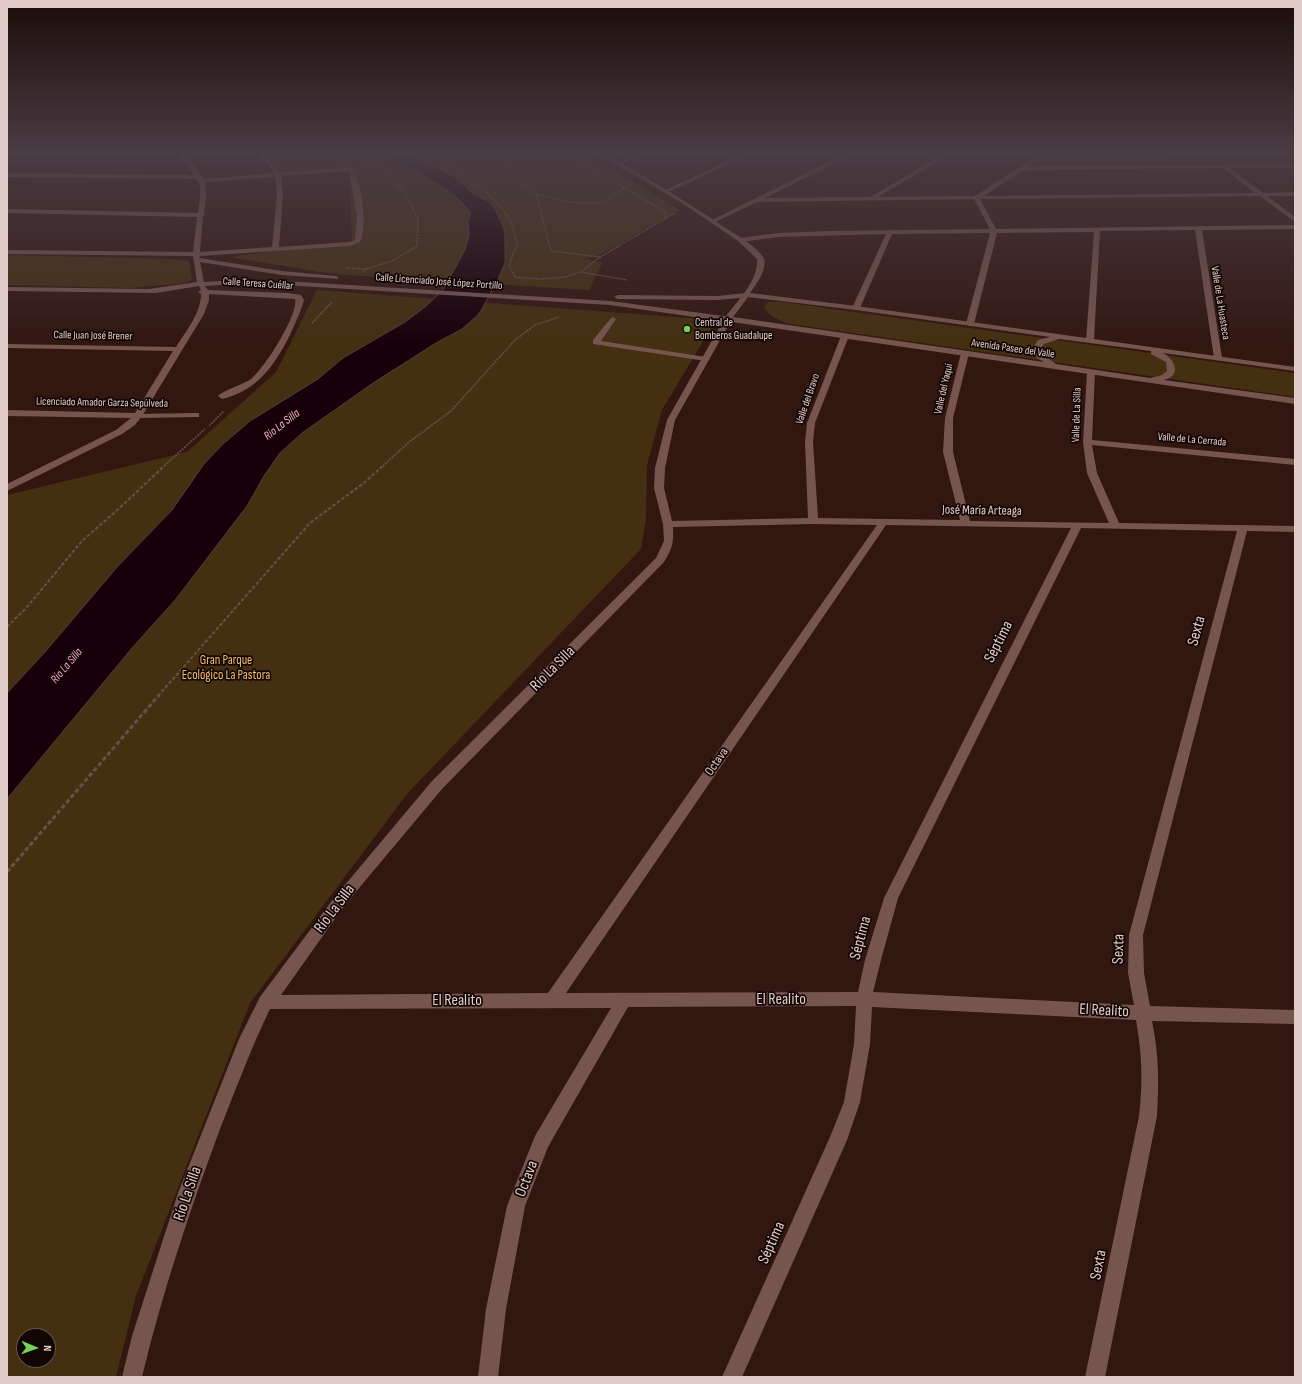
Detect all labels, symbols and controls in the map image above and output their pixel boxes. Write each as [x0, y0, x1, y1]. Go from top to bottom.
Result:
street label: Valle de La Huasteca [1208, 265, 1232, 341]
street label: Calle Licenciado José López Portillo [375, 271, 503, 293]
street label: Calle Teresa Cuéllar [222, 275, 294, 293]
place label: Central de Bomberos Guadalupe [695, 316, 773, 342]
marker: Central de Bomberos Guadalupe [682, 324, 692, 334]
street label: Calle Juan José Brener [54, 329, 132, 343]
street label: Avenida Paseo del Valle [970, 337, 1056, 361]
street label: Valle del Yaqui [932, 362, 956, 416]
street label: Valle del Bravo [793, 372, 823, 426]
street label: Valle de La Silla [1069, 387, 1085, 443]
street label: Licenciado Amador Garza Sepúlveda [36, 395, 168, 411]
water label: Río La Silla [261, 406, 303, 444]
street label: Valle de La Cerrada [1157, 430, 1227, 450]
street label: José María Arteaga [942, 503, 1022, 519]
street label: Sexta [1184, 614, 1210, 648]
street label: Séptima [980, 618, 1018, 666]
street label: Río La Silla [526, 642, 580, 696]
water label: Río La Silla [48, 645, 86, 687]
park label: Gran Parque Ecológico La Pastora [182, 653, 270, 684]
street label: Octava [702, 745, 732, 779]
street label: Río La Silla [310, 881, 360, 937]
street label: Séptima [846, 914, 876, 962]
street label: Sexta [1109, 934, 1129, 964]
street label: El Realito [756, 990, 806, 1010]
street label: El Realito [432, 991, 482, 1011]
street label: El Realito [1079, 1000, 1129, 1022]
street label: Octava [511, 1158, 543, 1200]
street label: Río La Silla [170, 1164, 206, 1224]
street label: Séptima [754, 1219, 790, 1267]
street label: Sexta [1087, 1248, 1111, 1282]
north arrow [16, 1328, 56, 1368]
text: N [41, 1345, 54, 1352]

